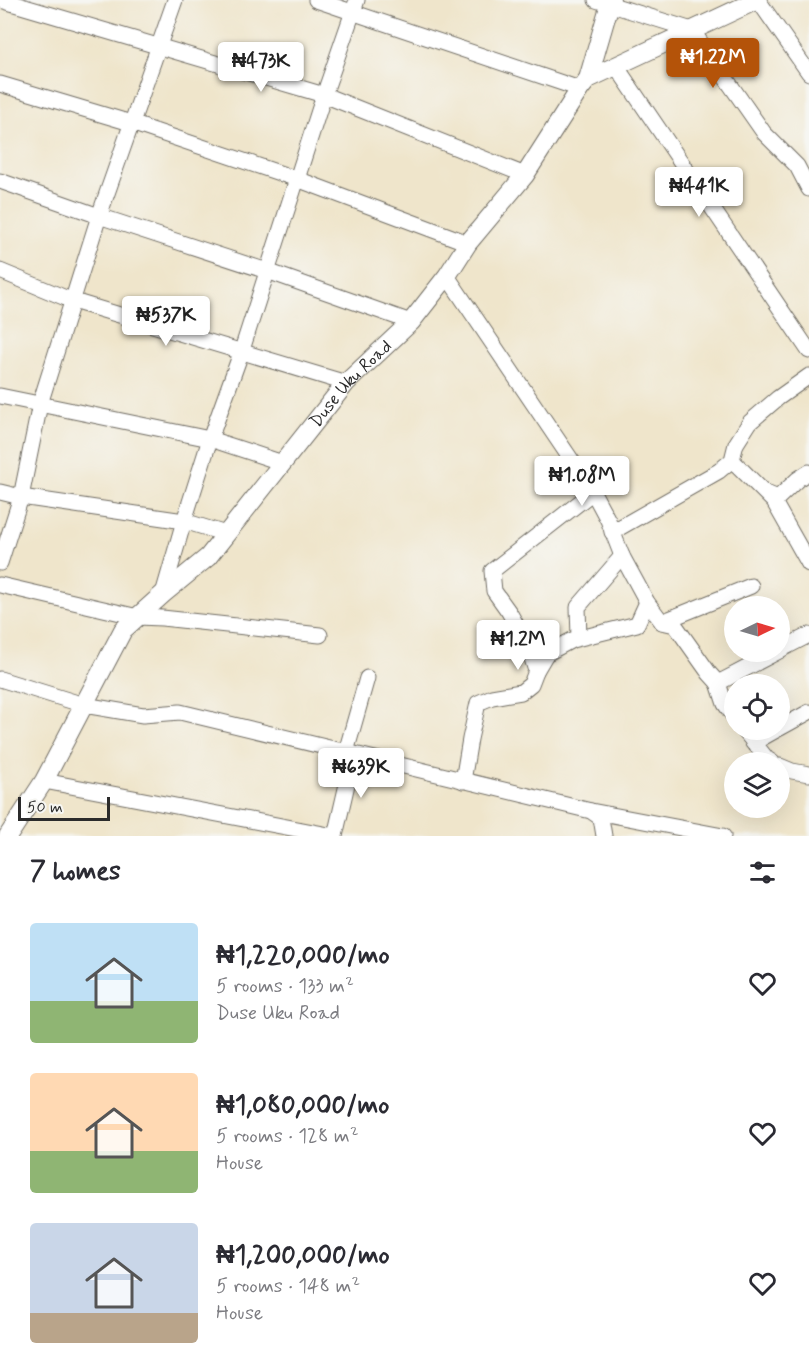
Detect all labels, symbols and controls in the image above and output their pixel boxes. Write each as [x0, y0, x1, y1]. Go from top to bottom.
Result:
pin: ₦1.22M [664, 38, 762, 89]
pin: ₦473K [219, 42, 303, 93]
text: ₦1.22M [680, 44, 746, 71]
text: ₦473K [232, 48, 290, 75]
pin: ₦441K [657, 167, 741, 218]
text: ₦441K [669, 173, 729, 200]
pin: ₦537K [124, 296, 208, 347]
text: ₦537K [136, 302, 196, 329]
street label: Duse Uku Road [304, 335, 398, 433]
pin: ₦1.08M [533, 456, 631, 507]
text: ₦1.08M [548, 462, 616, 489]
north arrow [724, 596, 790, 662]
map controls [724, 596, 790, 818]
pin: ₦1.2M [476, 620, 560, 671]
text: ₦1.2M [491, 626, 545, 653]
button: locate [724, 674, 790, 740]
pin: ₦639K [319, 748, 403, 799]
button: layers [724, 752, 790, 818]
text: ₦639K [332, 754, 390, 781]
scale bar [18, 794, 110, 822]
text: 50 m [27, 797, 63, 818]
text: 7 homes [30, 855, 121, 889]
icon: filters [746, 856, 779, 889]
text: ₦1,220,000/mo [216, 939, 390, 973]
icon: home [78, 947, 150, 1019]
icon: heart [746, 967, 779, 1000]
text: 5 rooms · 133 m² [216, 973, 354, 1000]
text: Duse Uku Road [216, 1000, 340, 1027]
text: ₦1,080,000/mo [216, 1089, 389, 1123]
icon: home [78, 1097, 150, 1169]
icon: heart [746, 1117, 779, 1150]
text: 5 rooms · 128 m² [216, 1123, 359, 1150]
text: House [216, 1150, 263, 1177]
text: ₦1,200,000/mo [216, 1239, 390, 1273]
icon: home [78, 1247, 150, 1319]
icon: heart [746, 1267, 779, 1300]
text: 5 rooms · 148 m² [216, 1273, 360, 1300]
text: House [216, 1300, 263, 1327]

